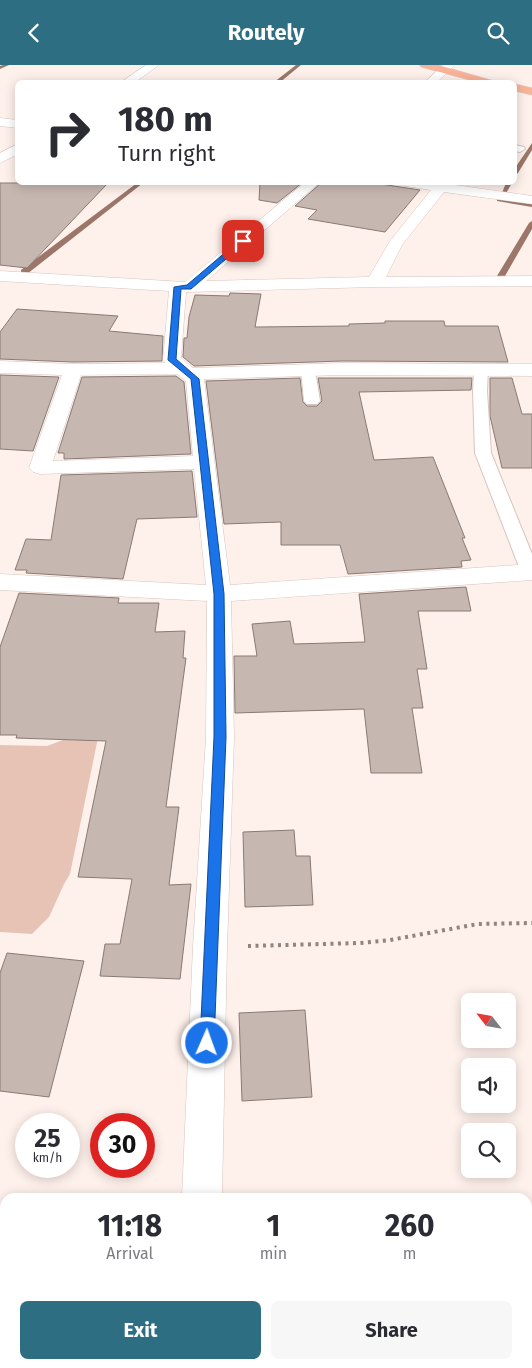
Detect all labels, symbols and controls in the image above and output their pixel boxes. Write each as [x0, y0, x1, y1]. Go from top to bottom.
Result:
icon: back [20, 19, 48, 47]
text: Routely [228, 19, 304, 46]
icon: search [484, 19, 512, 47]
text: 180 m [118, 98, 213, 140]
icon: right [35, 100, 100, 165]
text: Turn right [118, 140, 215, 167]
pin [222, 220, 264, 262]
icon: arrive [229, 227, 257, 255]
north arrow [461, 993, 516, 1047]
map controls [461, 993, 516, 1178]
position arrow [180, 1016, 232, 1068]
button: sound [461, 1058, 516, 1113]
speed limit sign: 30 [90, 1113, 155, 1178]
button: search [461, 1123, 516, 1178]
text: 25 [34, 1124, 61, 1154]
text: km/h [33, 1151, 62, 1165]
text: 11:18 [97, 1208, 162, 1244]
text: 1 [266, 1208, 280, 1244]
text: 260 [385, 1208, 435, 1244]
text: Arrival [106, 1244, 153, 1263]
text: min [260, 1244, 287, 1263]
text: m [403, 1244, 416, 1263]
button: Exit [20, 1301, 261, 1359]
button: Share [271, 1301, 512, 1359]

